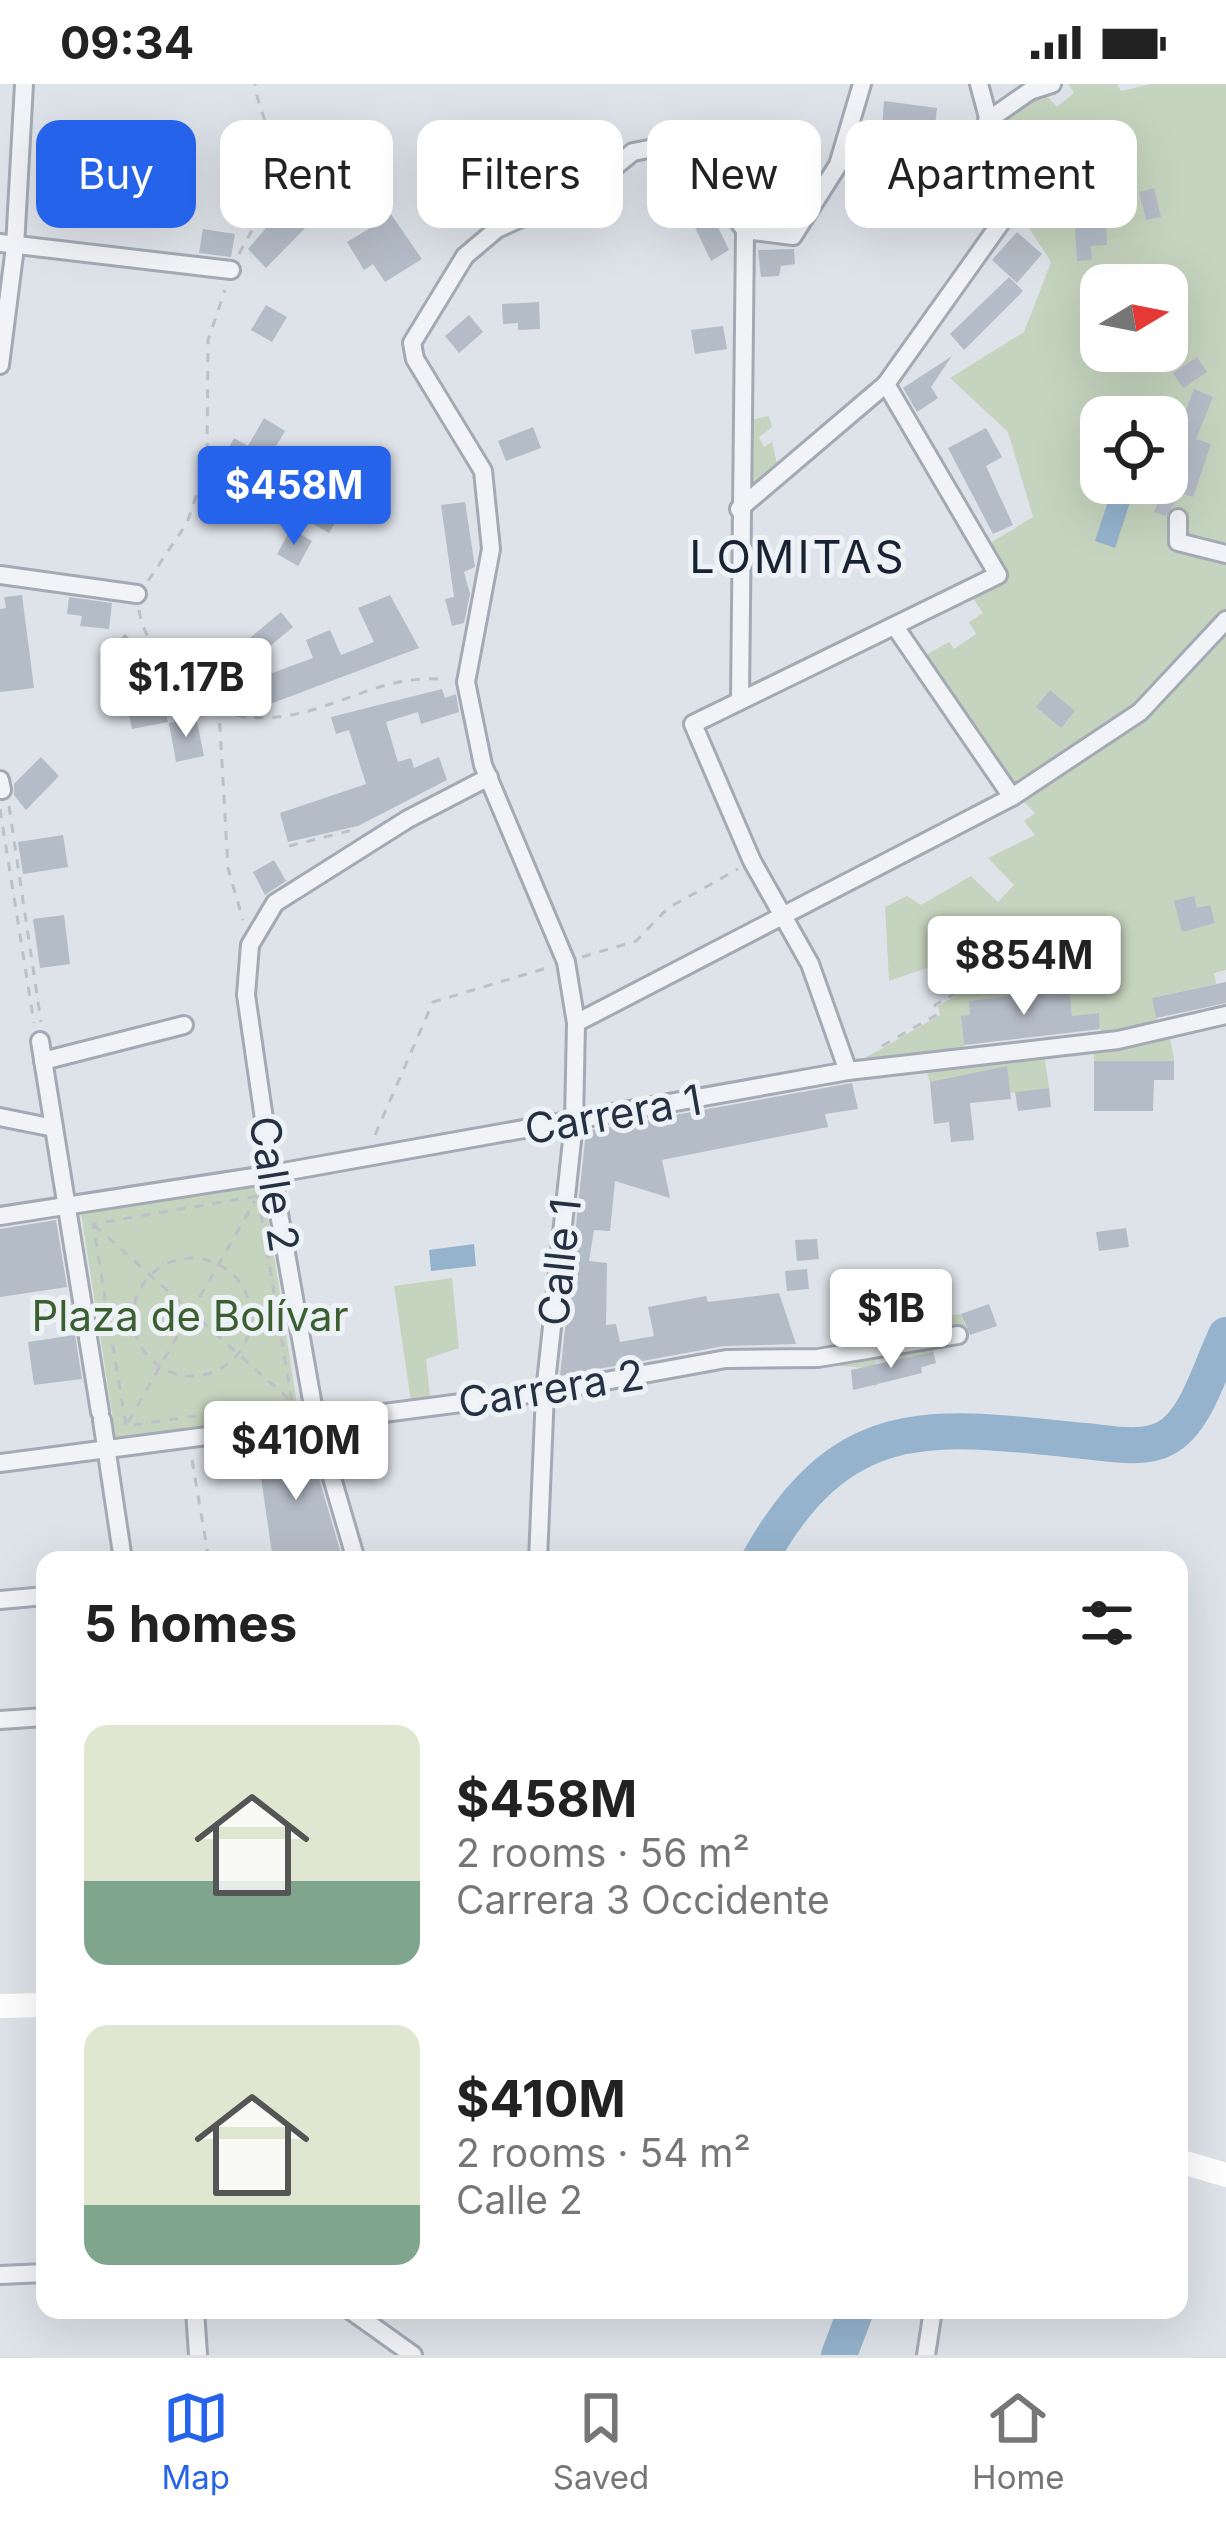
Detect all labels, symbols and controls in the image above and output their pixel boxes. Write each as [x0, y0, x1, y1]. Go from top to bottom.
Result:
text: 09:34 [60, 15, 194, 70]
chip: Buy [36, 120, 196, 228]
chip: Rent [220, 120, 393, 228]
chip: Filters [417, 120, 623, 228]
chip: New [647, 120, 821, 228]
chip: Apartment [845, 120, 1137, 228]
north arrow [1080, 264, 1188, 372]
map controls [1080, 264, 1188, 504]
button: locate [1080, 396, 1188, 504]
pin: $458M [210, 446, 378, 548]
text: $458M [225, 461, 363, 508]
district label: LOMITAS [689, 529, 907, 584]
pin: $1.17B [88, 638, 284, 740]
text: $1.17B [127, 653, 245, 700]
pin: $854M [940, 916, 1108, 1018]
text: $854M [955, 931, 1093, 978]
street label: Carrera 1 [521, 1073, 705, 1155]
street label: Calle 2 [239, 1113, 311, 1255]
street label: Calle 1 [527, 1196, 591, 1328]
pin: $1B [833, 1269, 949, 1371]
text: $1B [857, 1284, 925, 1331]
park label: Plaza de Bolívar [32, 1290, 349, 1341]
street label: Carrera 2 [455, 1348, 647, 1428]
pin: $410M [212, 1401, 380, 1503]
text: $410M [231, 1416, 361, 1463]
icon: filters [1074, 1590, 1140, 1656]
text: 5 homes [84, 1593, 297, 1654]
text: $458M [456, 1768, 637, 1829]
icon: home [180, 1773, 324, 1917]
text: 2 rooms · 56 m² [456, 1829, 750, 1876]
text: Carrera 3 Occidente [456, 1876, 830, 1923]
text: $410M [456, 2068, 626, 2129]
icon: home [180, 2073, 324, 2217]
text: 2 rooms · 54 m² [456, 2129, 751, 2176]
text: Calle 2 [456, 2176, 583, 2223]
tab: Map [161, 2385, 230, 2497]
tab: Saved [553, 2385, 649, 2497]
tab: Home [972, 2385, 1065, 2497]

